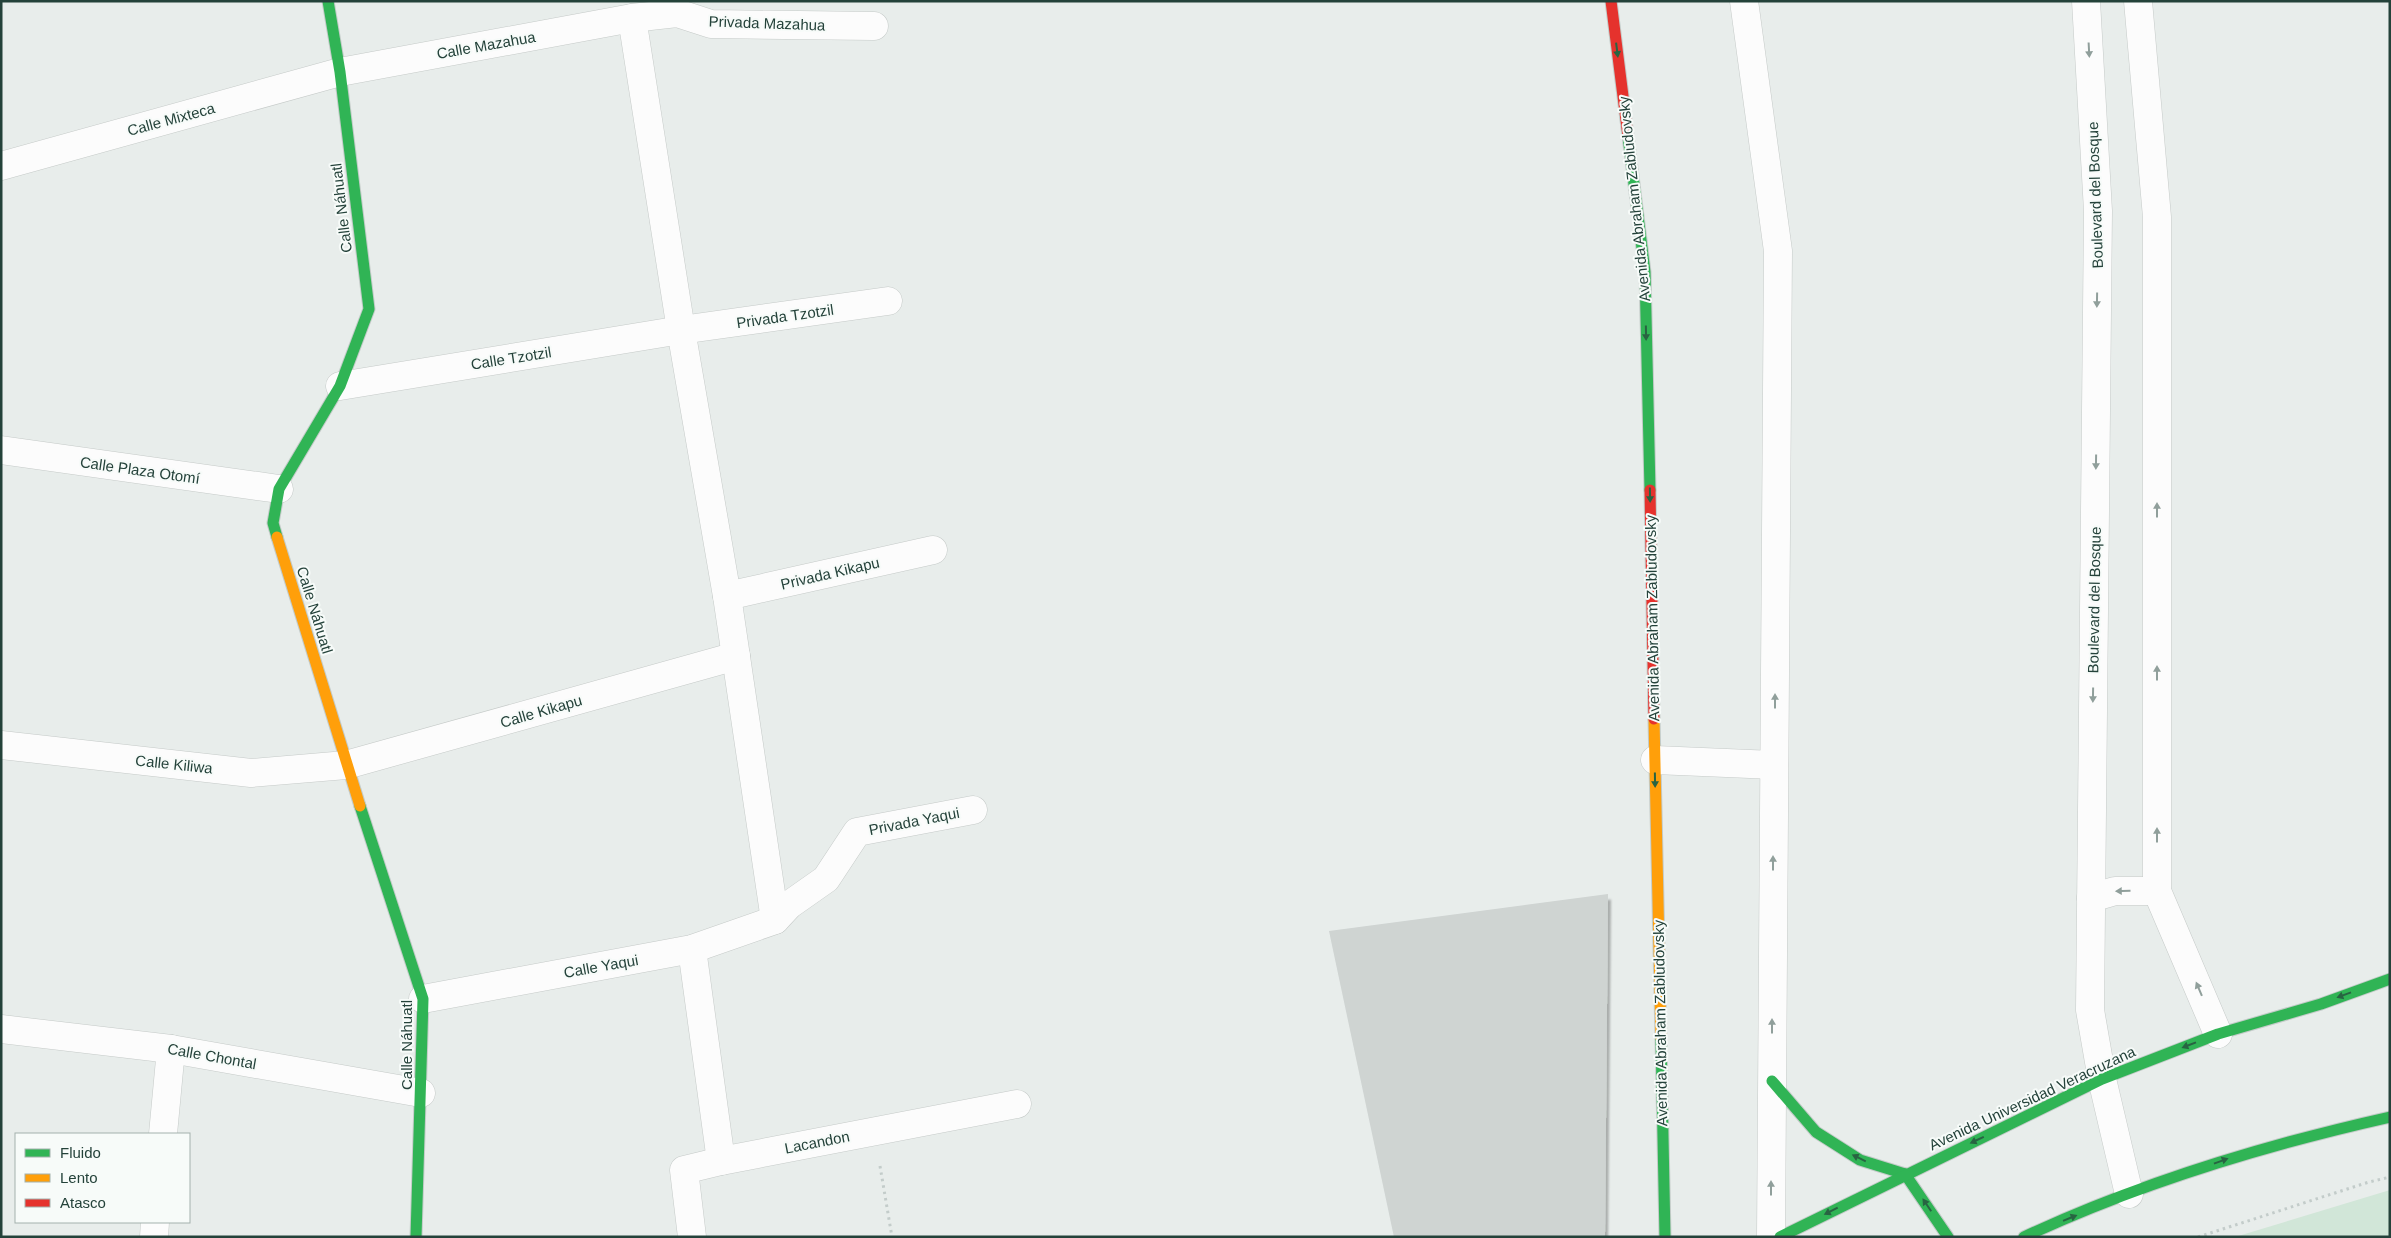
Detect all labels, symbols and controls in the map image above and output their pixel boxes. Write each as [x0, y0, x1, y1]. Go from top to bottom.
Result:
street label: Privada Mazahua [708, 12, 826, 34]
street label: Calle Mazahua [435, 28, 537, 62]
one-way arrow [1613, 42, 1621, 58]
one-way arrow [2086, 42, 2094, 58]
street label: Avenida Abraham Zabludovsky [1615, 95, 1653, 303]
street label: Calle Mixteca [125, 99, 217, 139]
street label: Boulevard del Bosque [2084, 121, 2106, 269]
street label: Calle Náhuatl [327, 162, 355, 254]
one-way arrow [2093, 292, 2101, 308]
street label: Privada Tzotzil [735, 301, 835, 331]
one-way arrow [1642, 325, 1650, 341]
street label: Calle Tzotzil [469, 343, 553, 373]
street label: Calle Plaza Otomí [79, 453, 202, 487]
one-way arrow [2091, 454, 2099, 470]
one-way arrow [1646, 488, 1654, 504]
one-way arrow [2153, 502, 2161, 518]
street label: Avenida Abraham Zabludovsky [1642, 514, 1662, 721]
street label: Boulevard del Bosque [2084, 526, 2104, 674]
street label: Privada Kikapu [779, 553, 881, 593]
street label: Calle Náhuatl [294, 564, 336, 656]
one-way arrow [2153, 664, 2161, 680]
one-way arrow [2089, 687, 2097, 703]
street label: Calle Kikapu [498, 691, 584, 731]
one-way arrow [1771, 692, 1779, 708]
street label: Calle Kiliwa [135, 751, 214, 777]
one-way arrow [1651, 772, 1659, 788]
street label: Privada Yaqui [867, 804, 961, 838]
one-way arrow [2153, 827, 2161, 843]
one-way arrow [1769, 855, 1777, 871]
one-way arrow [2115, 887, 2131, 895]
street label: Avenida Abraham Zabludovsky [1650, 919, 1670, 1126]
street label: Calle Yaqui [562, 951, 640, 981]
one-way arrow [2195, 982, 2203, 996]
one-way arrow [2336, 991, 2351, 999]
street label: Calle Náhuatl [398, 1000, 415, 1090]
one-way arrow [1768, 1017, 1776, 1033]
street label: Calle Chontal [166, 1040, 258, 1072]
one-way arrow [2181, 1041, 2196, 1049]
street label: Avenida Universidad Veracruzana [1926, 1042, 2138, 1153]
street label: Lacandon [783, 1127, 851, 1157]
legend [15, 1133, 190, 1223]
one-way arrow [1970, 1136, 1984, 1144]
text: Fluido [60, 1144, 101, 1161]
one-way arrow [1852, 1154, 1866, 1162]
one-way arrow [2214, 1157, 2229, 1164]
text: Lento [60, 1169, 98, 1186]
one-way arrow [1767, 1180, 1775, 1196]
text: Atasco [60, 1194, 106, 1211]
one-way arrow [1922, 1199, 1931, 1212]
one-way arrow [1824, 1207, 1838, 1215]
one-way arrow [2062, 1214, 2077, 1221]

